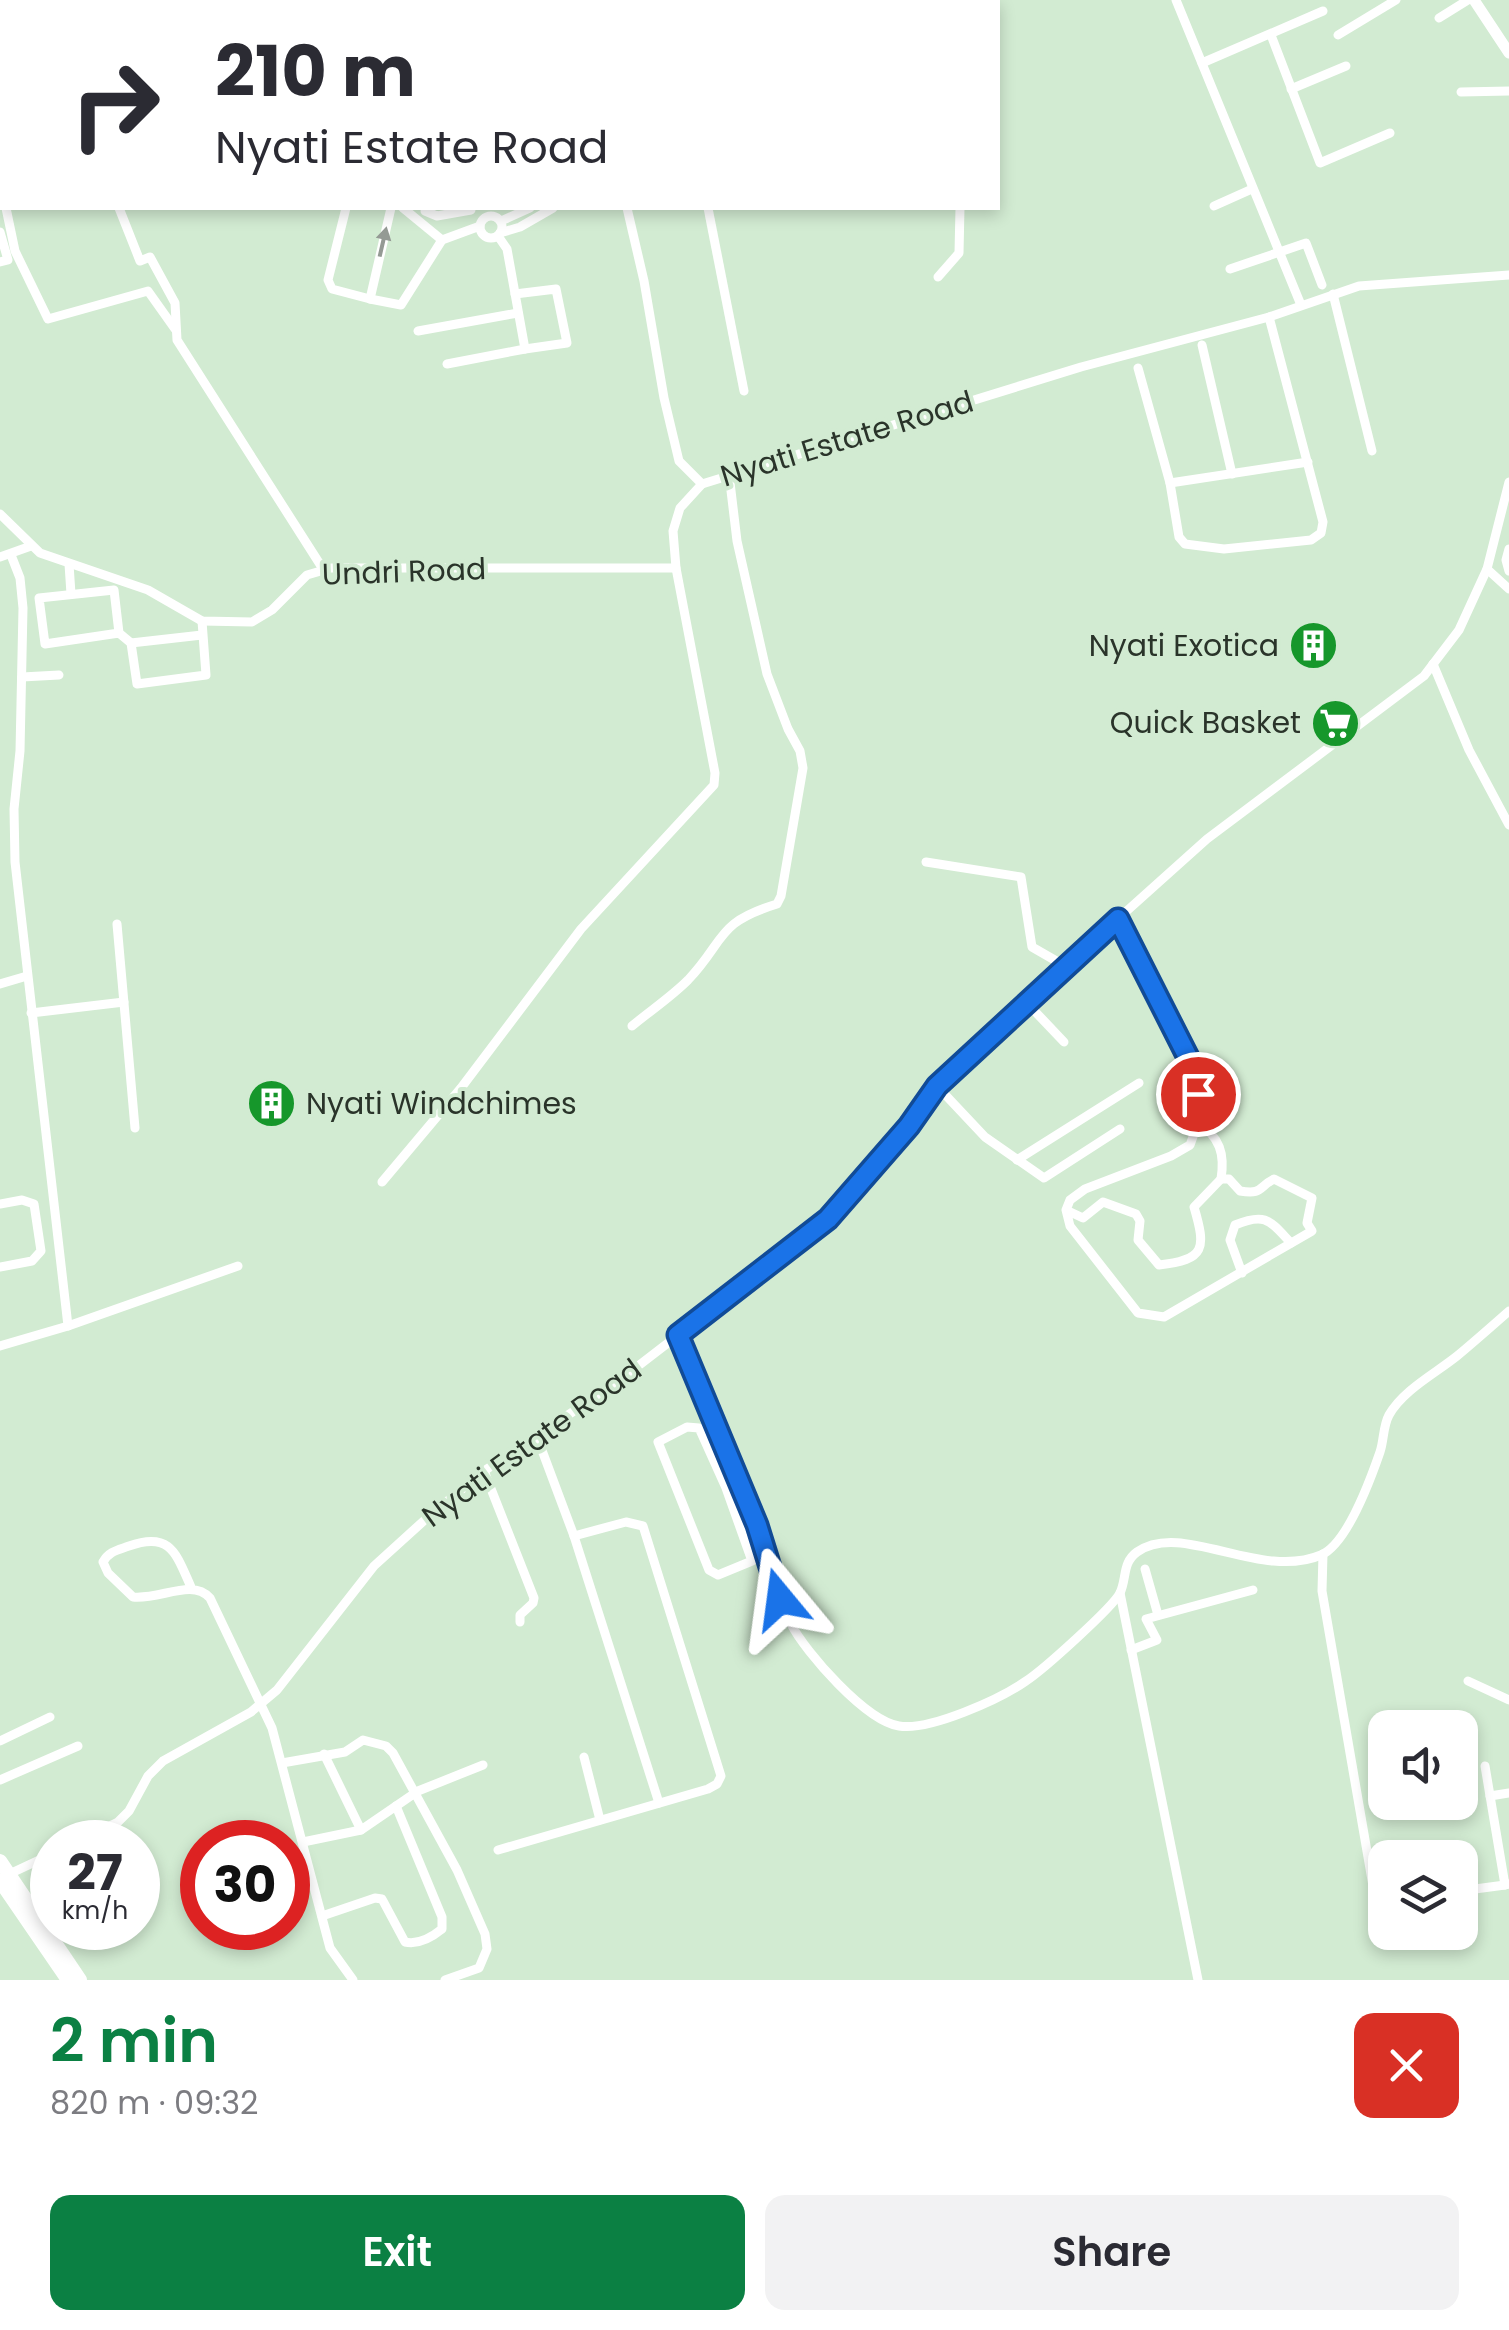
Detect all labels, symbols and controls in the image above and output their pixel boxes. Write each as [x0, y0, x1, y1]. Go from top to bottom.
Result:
text: 210 m [215, 22, 416, 121]
icon: right [50, 40, 180, 170]
text: Nyati Estate Road [215, 116, 609, 179]
one-way arrow [376, 226, 391, 257]
street label: Nyati Estate Road [715, 380, 979, 497]
street label: Undri Road [321, 547, 487, 596]
building icon: Nyati Exotica [1288, 620, 1340, 672]
place label: Nyati Exotica [1089, 624, 1279, 667]
supermarket icon: Quick Basket [1310, 697, 1362, 749]
place label: Quick Basket [1110, 701, 1301, 744]
pin [1156, 1052, 1241, 1137]
icon: arrive [1171, 1067, 1226, 1122]
building icon: Nyati Windchimes [245, 1078, 297, 1130]
place label: Nyati Windchimes [306, 1082, 577, 1125]
street label: Nyati Estate Road [413, 1348, 650, 1537]
position arrow [728, 1547, 832, 1651]
map controls [1368, 1710, 1478, 1950]
button: sound [1368, 1710, 1478, 1820]
speed limit sign: 30 [180, 1820, 310, 1950]
text: 27 [67, 1837, 123, 1908]
button: layers [1368, 1840, 1478, 1950]
text: km/h [62, 1893, 128, 1928]
text: 2 min [50, 1999, 218, 2083]
button: close [1354, 2013, 1459, 2118]
text: 820 m · 09:32 [50, 2080, 258, 2125]
button: Exit [50, 2195, 745, 2310]
button: Share [765, 2195, 1459, 2310]

